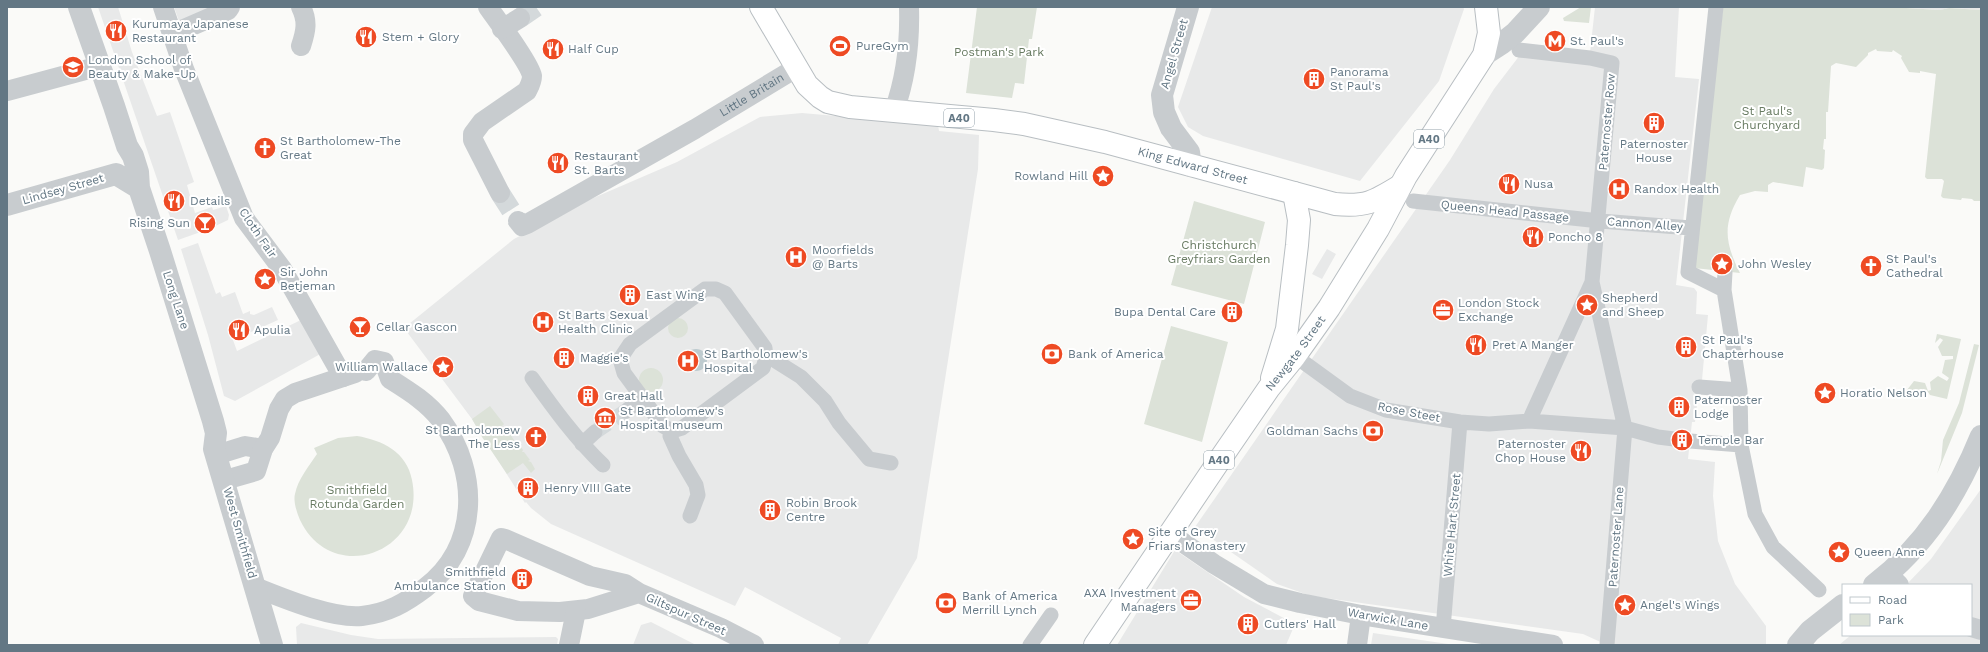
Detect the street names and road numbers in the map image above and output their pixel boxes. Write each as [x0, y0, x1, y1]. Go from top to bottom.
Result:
street label: Angel Street [1157, 17, 1191, 91]
street label: Little Britain [717, 70, 786, 120]
street label: Paternoster Row [1596, 73, 1618, 171]
road number: A40 [944, 109, 974, 127]
road number: A40 [1414, 130, 1444, 148]
street label: King Edward Street [1136, 144, 1249, 187]
street label: Lindsey Street [21, 171, 105, 207]
street label: Queens Head Passage [1440, 197, 1570, 225]
street label: Cloth Fair [236, 205, 280, 261]
street label: Cannon Alley [1606, 214, 1684, 234]
street label: Long Lane [160, 269, 192, 331]
street label: Newgate Street [1263, 313, 1328, 394]
street label: Rose Steet [1376, 399, 1442, 425]
road number: A40 [1204, 451, 1234, 469]
street label: White Hart Street [1441, 473, 1463, 577]
street label: West Smithfield [220, 486, 260, 580]
street label: Paternoster Lane [1606, 486, 1626, 588]
street label: Giltspur Street [644, 590, 728, 638]
street label: Warwick Lane [1347, 605, 1429, 633]

